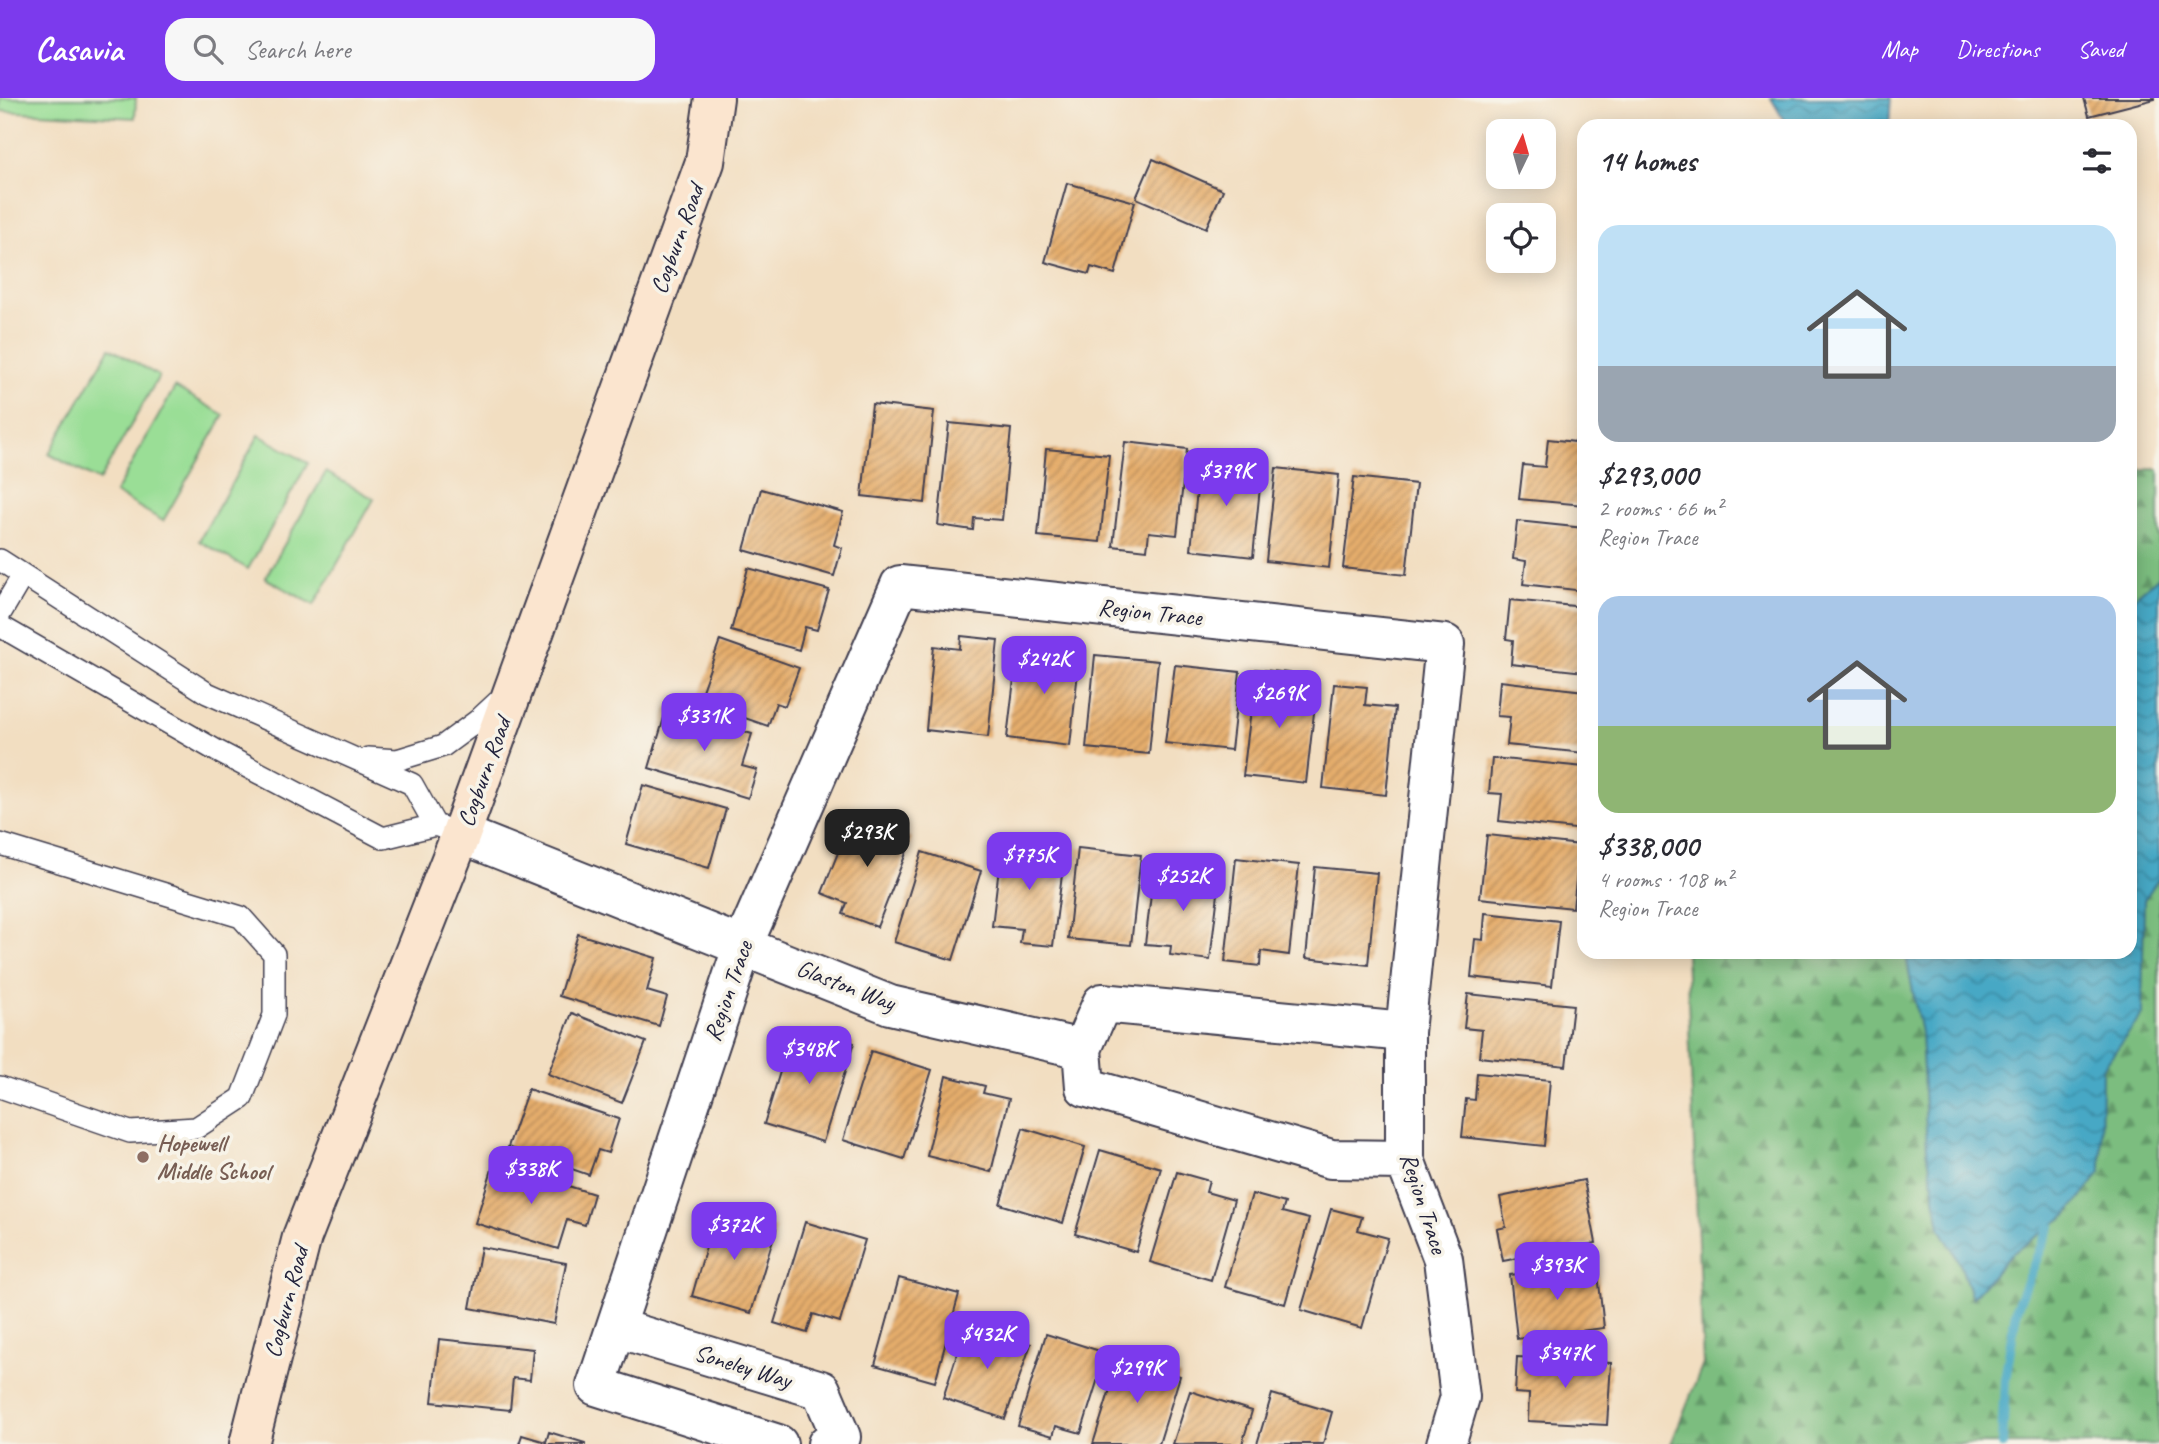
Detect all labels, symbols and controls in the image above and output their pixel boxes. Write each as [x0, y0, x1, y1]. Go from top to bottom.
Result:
search box [165, 18, 655, 81]
text: Casavia [35, 28, 123, 70]
icon: search [189, 30, 227, 68]
text: Search here [245, 33, 351, 66]
text: Map [1881, 34, 1918, 64]
text: Directions [1956, 34, 2039, 64]
text: Saved [2077, 34, 2124, 64]
north arrow [1486, 119, 1556, 189]
map controls [1486, 119, 1556, 273]
text: 14 homes [1598, 142, 1696, 180]
icon: filters [2078, 142, 2116, 180]
street label: Cogburn Road [643, 177, 712, 298]
button: locate [1486, 203, 1556, 273]
icon: home [1794, 271, 1920, 397]
pin: $379K [1177, 448, 1275, 508]
text: $379K [1200, 456, 1252, 485]
text: $293,000 [1598, 456, 1698, 494]
text: 2 rooms · 66 m² [1598, 494, 1722, 523]
text: Region Trace [1598, 523, 1697, 552]
street label: Region Trace [1097, 592, 1205, 633]
pin: $242K [995, 636, 1093, 696]
icon: home [1794, 642, 1920, 768]
text: $242K [1017, 644, 1071, 673]
pin: $269K [1230, 670, 1328, 730]
text: $269K [1252, 678, 1306, 707]
pin: $331K [655, 694, 753, 753]
text: $331K [677, 701, 731, 730]
street label: Cogburn Road [450, 710, 519, 831]
pin: $293K [818, 810, 916, 869]
text: $293K [841, 817, 893, 846]
text: $338,000 [1598, 827, 1698, 865]
pin: $775K [980, 832, 1078, 892]
text: $775K [1003, 840, 1055, 869]
pin: $252K [1134, 854, 1232, 913]
text: $252K [1157, 861, 1209, 890]
text: 4 rooms · 108 m² [1598, 865, 1733, 894]
text: Region Trace [1598, 894, 1697, 923]
street label: Region Trace [697, 935, 760, 1045]
street label: Glaston Way [793, 953, 901, 1018]
pin: $348K [760, 1026, 858, 1086]
text: $348K [782, 1034, 836, 1063]
place label: Hopewell Middle School [157, 1128, 274, 1186]
pin: $338K [482, 1146, 580, 1206]
marker: Hopewell Middle School [135, 1149, 151, 1165]
street label: Region Trace [1394, 1149, 1455, 1259]
text: $338K [504, 1154, 558, 1183]
pin: $372K [685, 1202, 783, 1262]
text: $372K [708, 1210, 761, 1239]
street label: Cogburn Road [257, 1240, 316, 1361]
pin: $393K [1508, 1242, 1606, 1302]
text: $393K [1531, 1250, 1583, 1279]
pin: $432K [938, 1312, 1036, 1371]
text: $432K [960, 1319, 1014, 1348]
pin: $347K [1516, 1330, 1614, 1390]
street label: Soneley Way [691, 1337, 797, 1395]
text: $347K [1539, 1338, 1592, 1367]
pin: $299K [1088, 1346, 1186, 1405]
text: $299K [1111, 1353, 1163, 1382]

